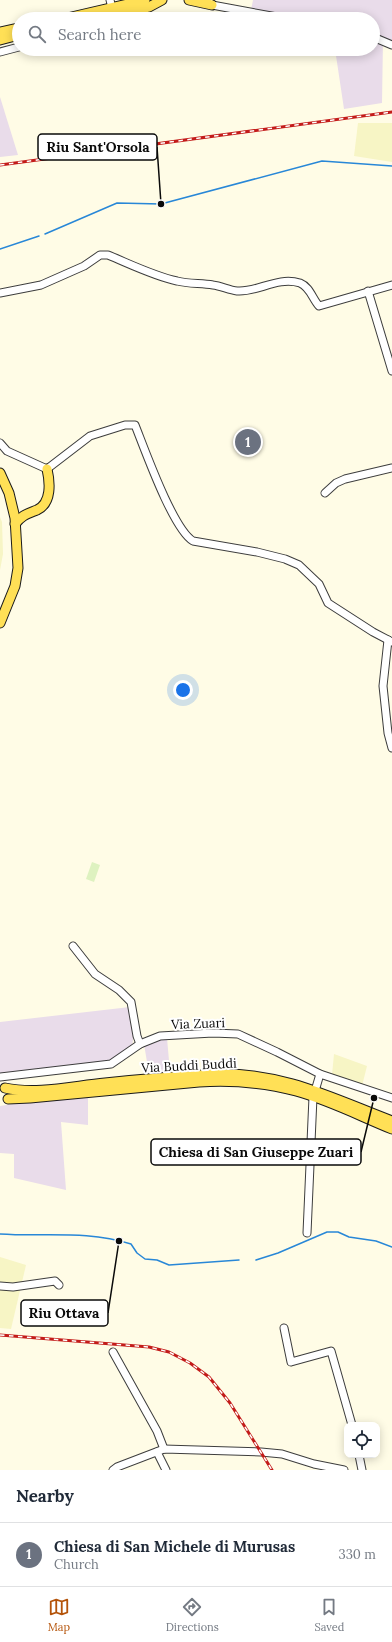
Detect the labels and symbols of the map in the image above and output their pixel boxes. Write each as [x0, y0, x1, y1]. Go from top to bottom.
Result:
callout: Riu Sant'Orsola [38, 134, 157, 160]
text: Riu Sant'Orsola [46, 138, 150, 156]
pin: 1 [235, 427, 261, 457]
your location [173, 680, 193, 700]
street label: Via Zuari [170, 1014, 226, 1033]
street label: Via Buddi Buddi [140, 1054, 237, 1077]
callout: Chiesa di San Giuseppe Zuari [151, 1139, 361, 1165]
text: Chiesa di San Giuseppe Zuari [159, 1143, 354, 1161]
callout: Riu Ottava [21, 1300, 108, 1326]
text: Riu Ottava [29, 1304, 100, 1322]

